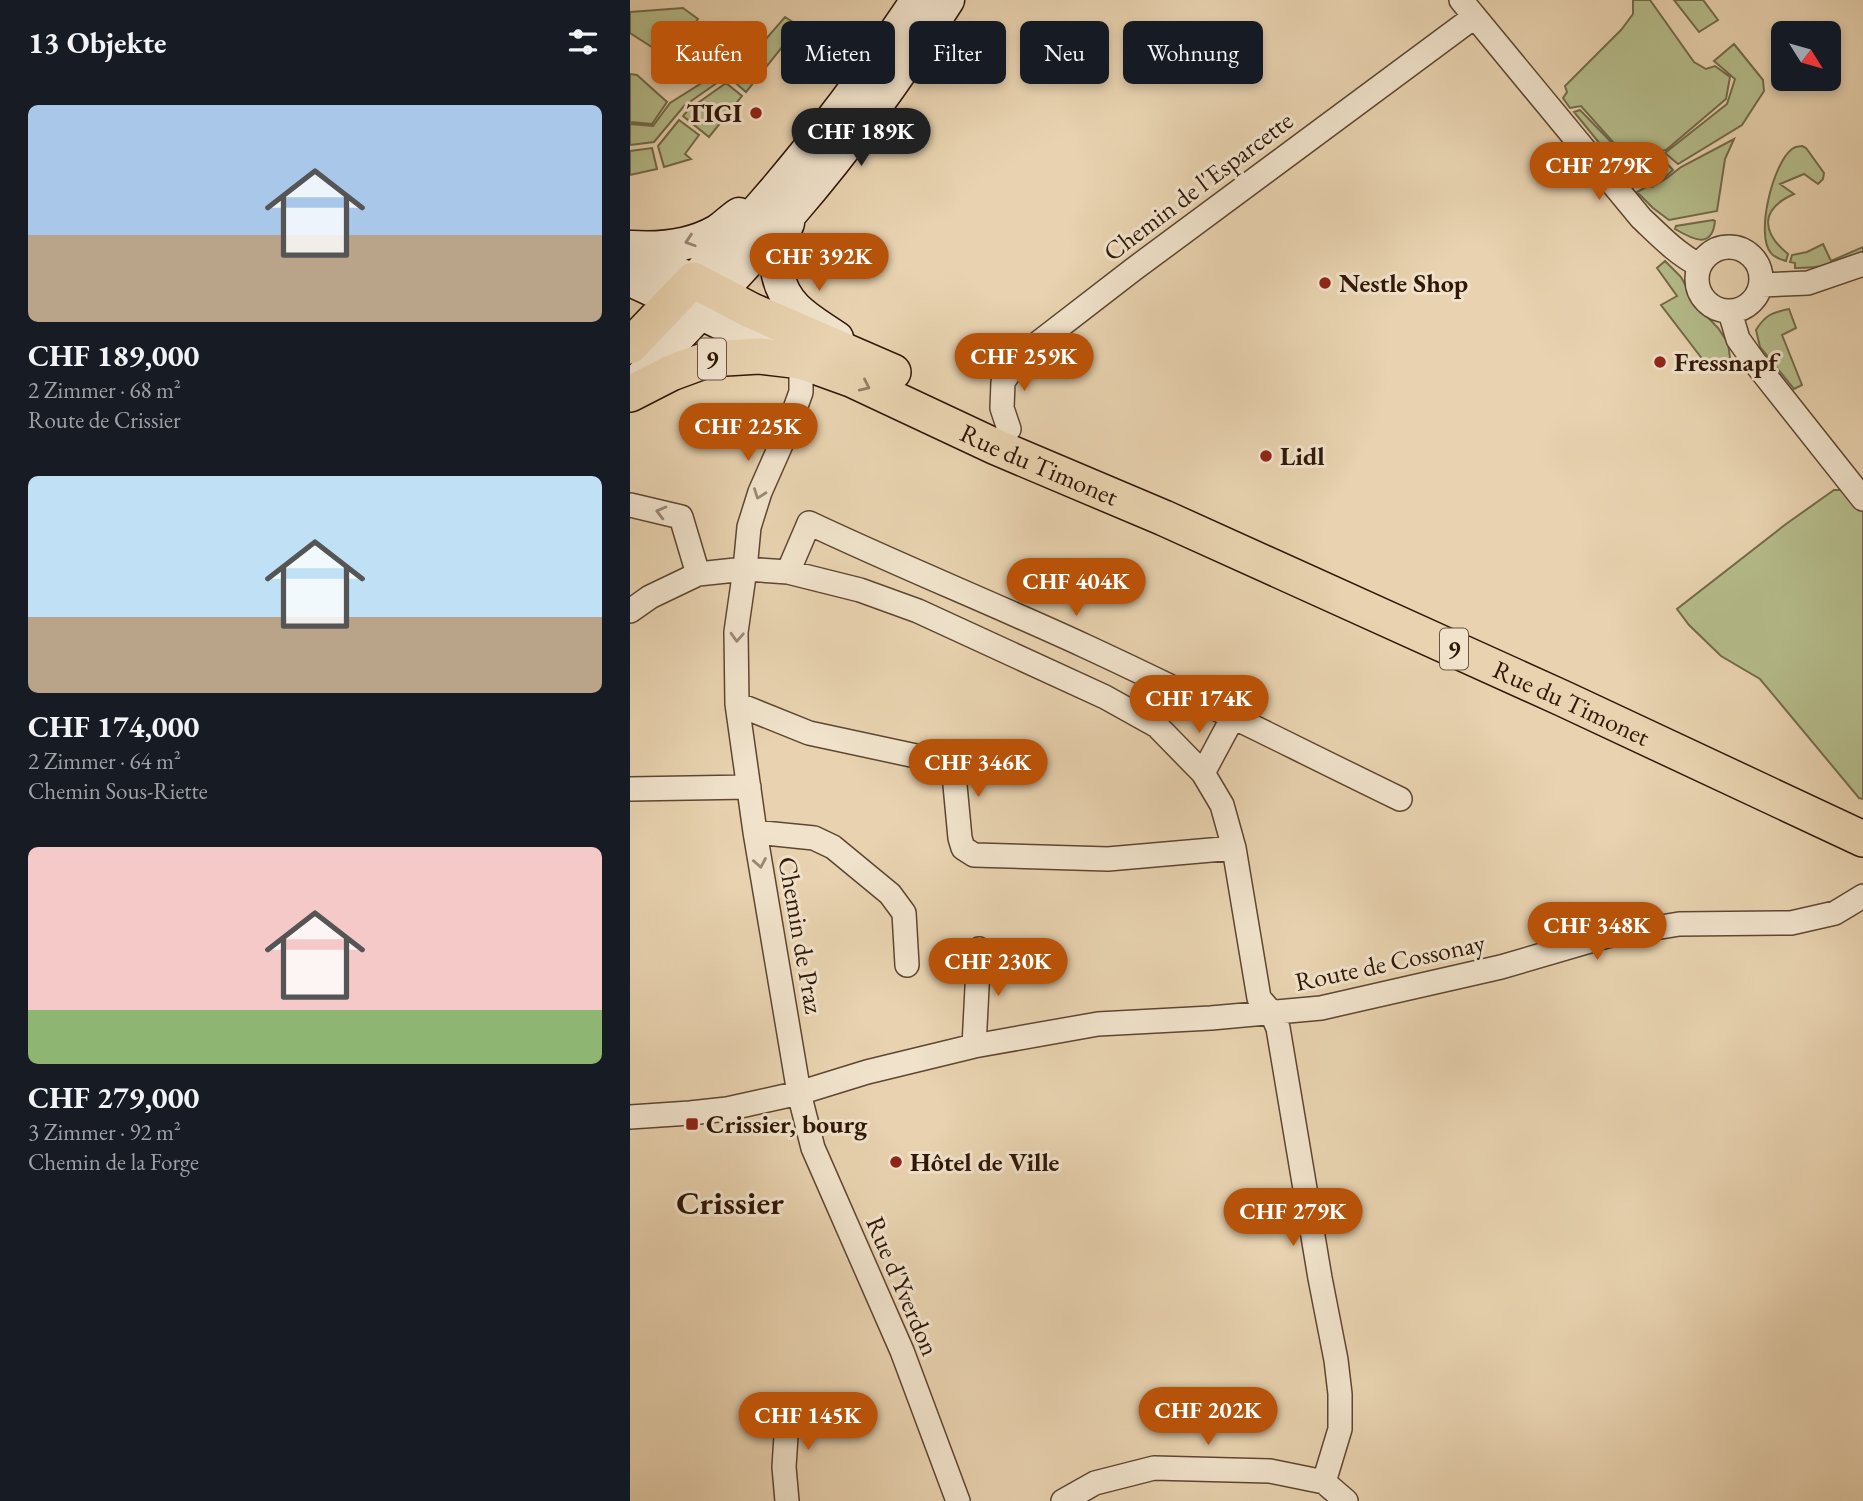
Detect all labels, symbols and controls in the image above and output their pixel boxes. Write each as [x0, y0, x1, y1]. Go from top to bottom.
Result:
chip: Kaufen [651, 21, 767, 84]
chip: Mieten [781, 21, 895, 84]
chip: Filter [909, 21, 1006, 84]
chip: Neu [1020, 21, 1109, 84]
chip: Wohnung [1123, 21, 1263, 84]
north arrow [1771, 21, 1841, 91]
map controls [1771, 21, 1841, 91]
text: 13 Objekte [28, 23, 167, 62]
icon: filters [564, 23, 602, 61]
place label: TIGI [686, 96, 743, 130]
street label: Chemin de l'Esparcette [1096, 103, 1300, 269]
marker: TIGI [748, 105, 764, 121]
pin: CHF 189K [789, 108, 933, 168]
text: CHF 189K [808, 116, 914, 146]
pin: CHF 279K [1527, 142, 1671, 202]
icon: home [252, 150, 378, 276]
text: CHF 279K [1546, 150, 1652, 180]
one-way arrow [685, 233, 697, 248]
pin: CHF 392K [747, 233, 891, 293]
text: CHF 392K [766, 241, 872, 271]
place label: Nestle Shop [1339, 266, 1468, 300]
marker: Nestle Shop [1317, 275, 1333, 291]
pin: CHF 259K [952, 334, 1096, 393]
text: CHF 189,000 [28, 336, 199, 375]
road number: 9 [698, 338, 726, 380]
text: CHF 259K [971, 341, 1077, 371]
place label: Fressnapf [1674, 345, 1781, 379]
marker: Fressnapf [1652, 354, 1668, 370]
text: 2 Zimmer · 68 m² [28, 375, 181, 405]
one-way arrow [857, 378, 870, 392]
pin: CHF 225K [676, 404, 820, 463]
text: Route de Crissier [28, 405, 181, 435]
text: CHF 225K [695, 411, 801, 441]
street label: Rue du Timonet [955, 416, 1123, 514]
place label: Lidl [1280, 439, 1325, 473]
marker: Lidl [1258, 448, 1274, 464]
one-way arrow [753, 488, 767, 500]
one-way arrow [655, 506, 667, 520]
icon: home [252, 521, 378, 647]
pin: CHF 404K [1004, 558, 1148, 618]
text: CHF 404K [1023, 566, 1129, 596]
road number: 9 [1440, 628, 1468, 670]
one-way arrow [729, 632, 744, 643]
street label: Rue du Timonet [1488, 652, 1655, 754]
pin: CHF 174K [1127, 676, 1271, 735]
text: CHF 174K [1146, 683, 1252, 713]
text: CHF 174,000 [28, 707, 199, 746]
pin: CHF 346K [906, 740, 1050, 799]
text: 2 Zimmer · 64 m² [28, 746, 181, 776]
text: CHF 346K [925, 747, 1031, 777]
text: Chemin Sous-Riette [28, 776, 208, 806]
street label: Chemin de Praz [770, 854, 832, 1016]
one-way arrow [752, 857, 767, 869]
icon: home [252, 892, 378, 1018]
pin: CHF 348K [1525, 902, 1669, 962]
text: CHF 348K [1544, 910, 1650, 940]
street label: Route de Cossonay [1292, 925, 1489, 999]
pin: CHF 230K [926, 939, 1070, 998]
text: CHF 230K [945, 946, 1051, 976]
text: CHF 279,000 [28, 1078, 199, 1117]
place label: Crissier, bourg [706, 1107, 868, 1141]
marker: Crissier, bourg [684, 1116, 700, 1132]
text: 3 Zimmer · 92 m² [28, 1117, 181, 1147]
place label: Hôtel de Ville [910, 1145, 1059, 1179]
text: Chemin de la Forge [28, 1147, 199, 1177]
marker: Hôtel de Ville [888, 1154, 904, 1170]
district label: Crissier [676, 1181, 784, 1224]
pin: CHF 279K [1221, 1188, 1365, 1248]
text: CHF 279K [1240, 1196, 1346, 1226]
street label: Rue d'Yverdon [858, 1211, 948, 1361]
pin: CHF 202K [1136, 1388, 1280, 1447]
pin: CHF 145K [736, 1392, 880, 1452]
text: CHF 202K [1155, 1395, 1261, 1425]
text: CHF 145K [755, 1400, 861, 1430]

